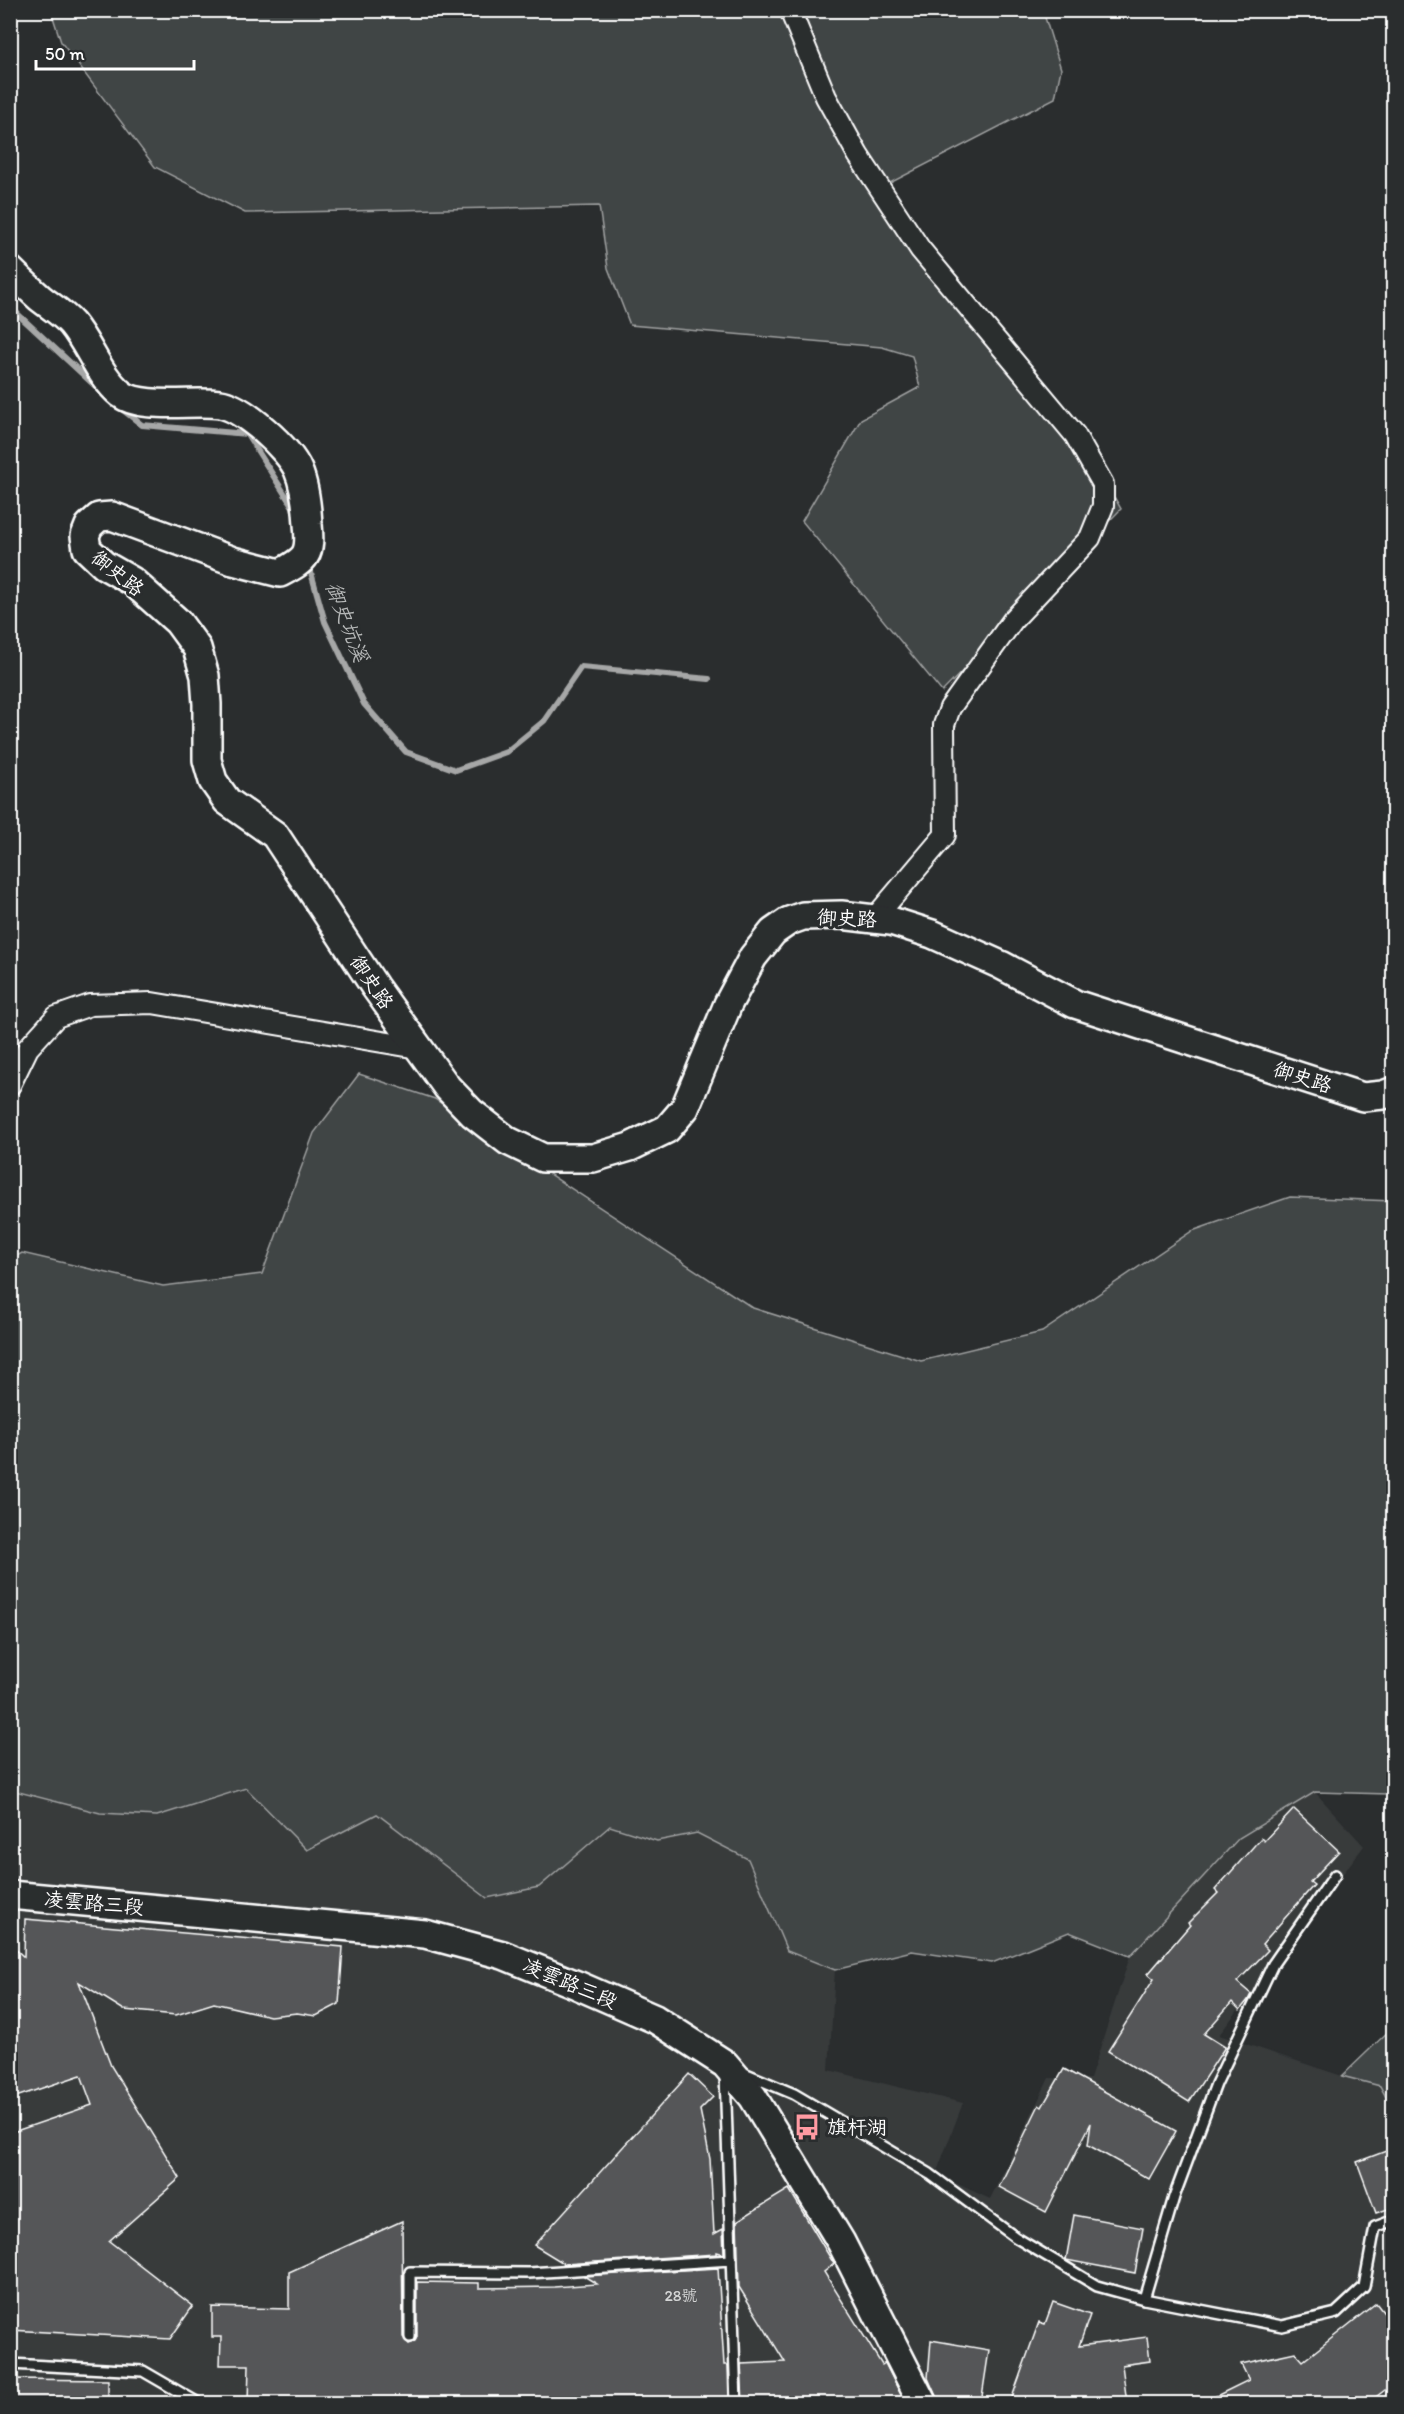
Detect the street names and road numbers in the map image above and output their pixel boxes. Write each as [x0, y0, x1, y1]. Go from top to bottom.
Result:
street label: 御史路 [87, 545, 150, 602]
street label: 御史路 [816, 904, 879, 932]
street label: 御史路 [345, 950, 399, 1014]
street label: 御史路 [1271, 1056, 1336, 1098]
street label: 凌雲路三段 [43, 1887, 145, 1919]
street label: 凌雲路三段 [519, 1952, 621, 2014]

